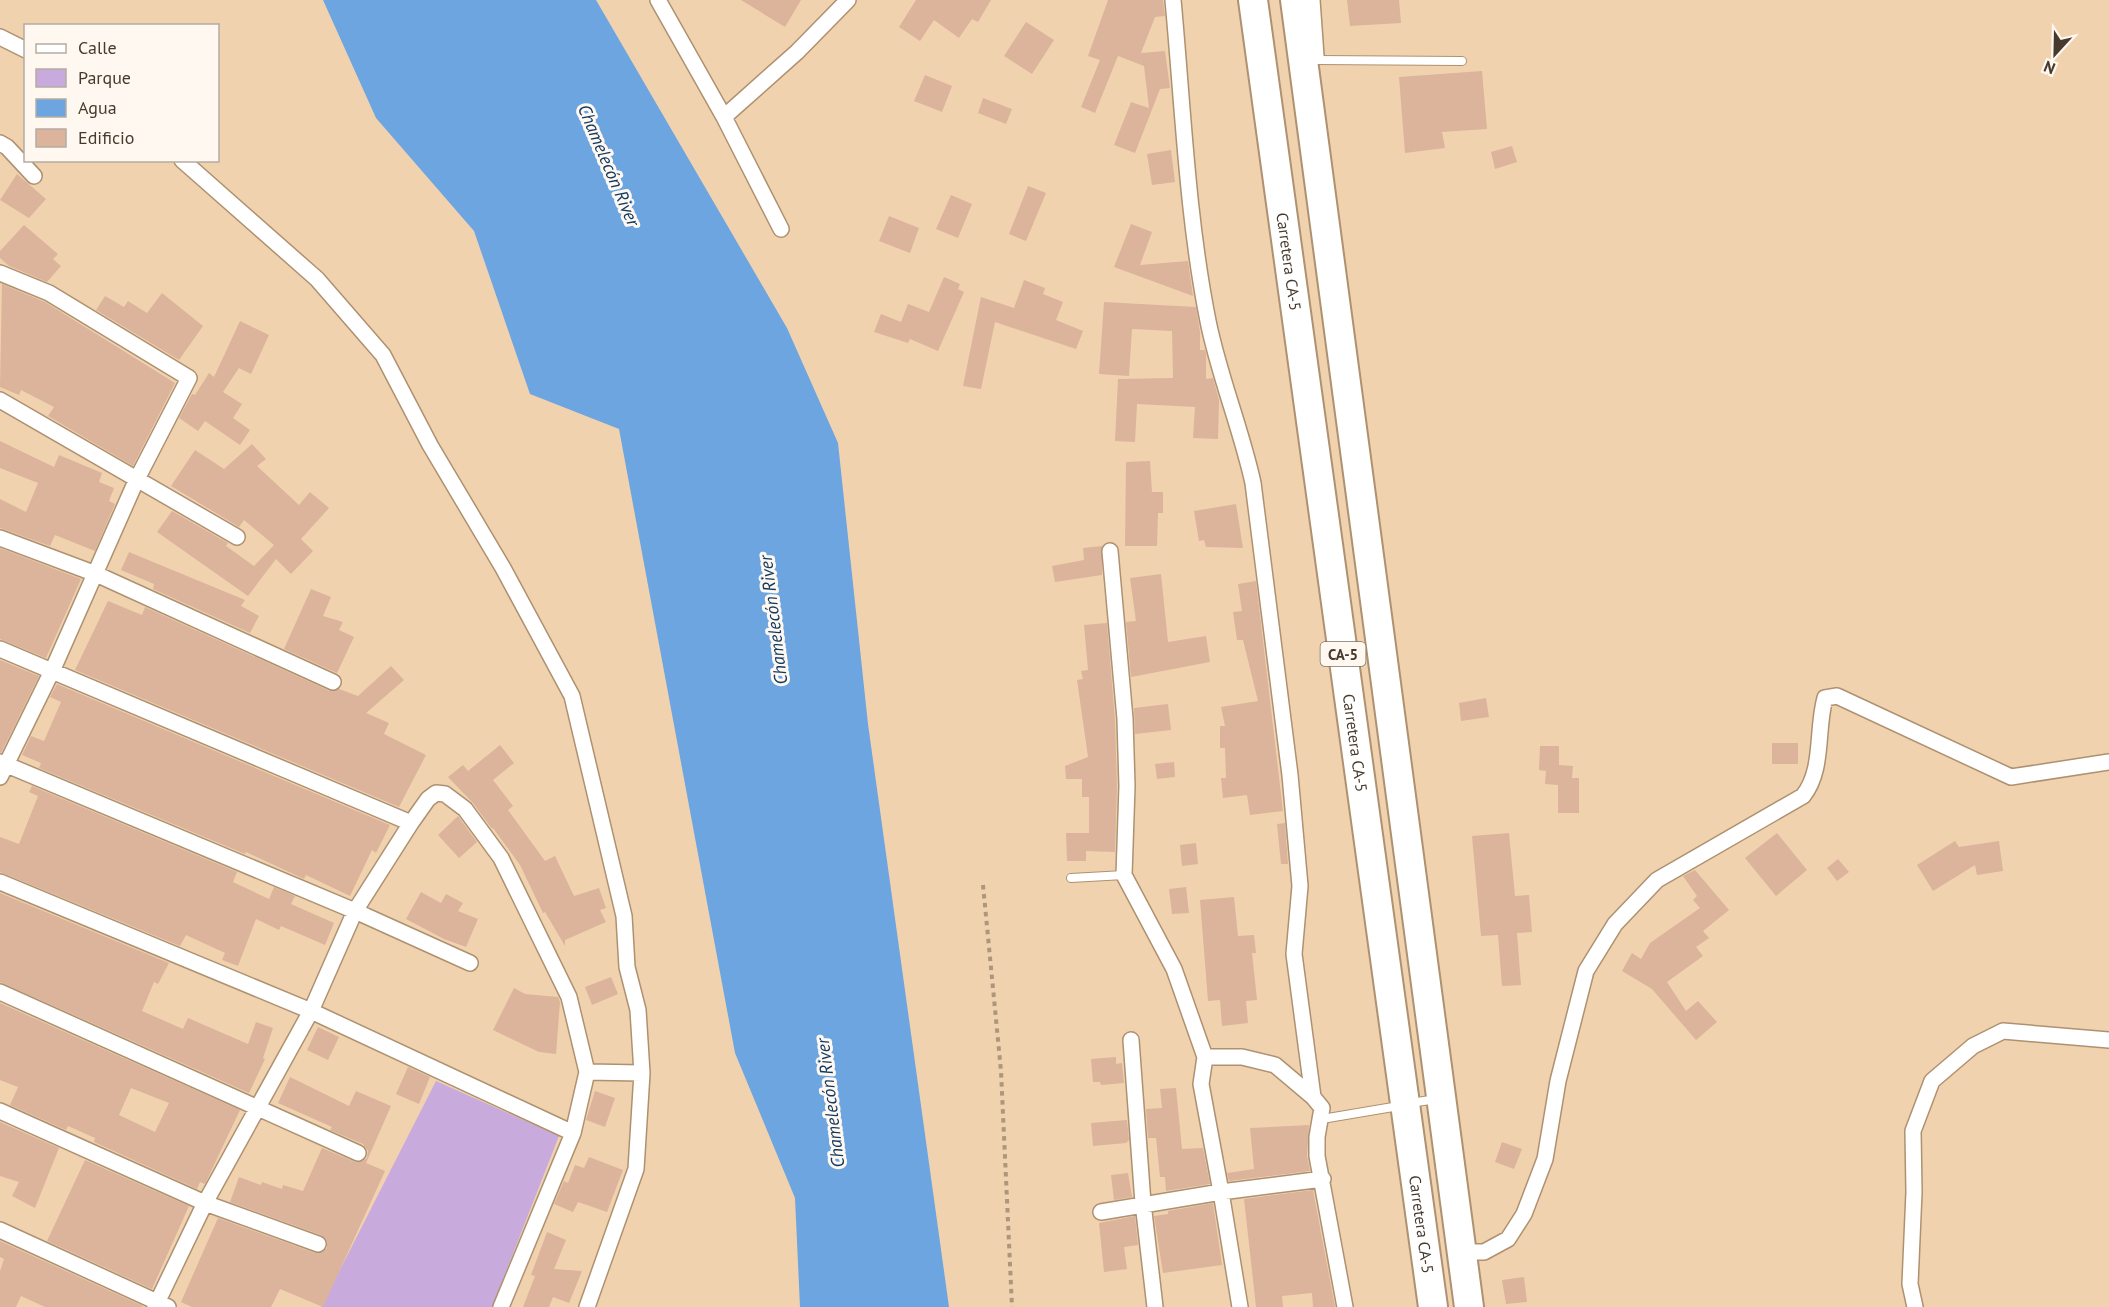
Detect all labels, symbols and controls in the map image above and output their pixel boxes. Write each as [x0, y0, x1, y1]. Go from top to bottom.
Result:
legend [24, 24, 219, 162]
north arrow [2025, 24, 2085, 84]
text: Calle [78, 36, 117, 59]
text: N [2041, 57, 2058, 79]
text: Parque [78, 66, 131, 89]
text: Agua [78, 96, 117, 119]
water label: Chamelecón River [573, 101, 645, 230]
text: Edificio [78, 126, 134, 149]
street label: Carretera CA-5 [1272, 211, 1306, 312]
water label: Chamelecón River [754, 553, 792, 686]
road number: CA-5 [1320, 642, 1366, 666]
street label: Carretera CA-5 [1339, 693, 1372, 793]
water label: Chamelecón River [811, 1036, 849, 1169]
street label: Carretera CA-5 [1405, 1174, 1438, 1275]

